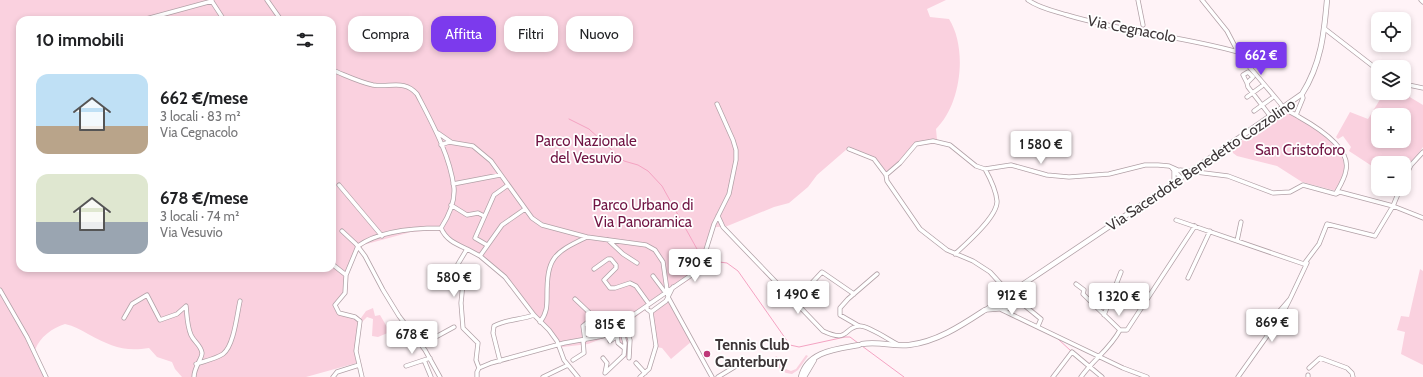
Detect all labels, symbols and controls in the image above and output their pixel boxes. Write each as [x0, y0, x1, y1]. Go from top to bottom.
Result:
street label: Via Cegnacolo [1086, 12, 1178, 46]
map controls [1371, 12, 1411, 196]
button: locate [1371, 12, 1411, 52]
chip: Compra [348, 16, 423, 52]
chip: Affitta [431, 16, 496, 52]
chip: Filtri [504, 16, 558, 52]
chip: Nuovo [566, 16, 633, 52]
icon: filters [294, 29, 316, 51]
text: 10 immobili [36, 30, 124, 50]
pin: 662 € [1233, 42, 1289, 76]
text: 662 € [1245, 47, 1277, 63]
button: layers [1371, 60, 1411, 100]
text: 662 €/mese [160, 88, 248, 108]
icon: home [68, 90, 116, 138]
street label: Via Sacerdote Benedetto Cozzolino [1103, 95, 1299, 235]
text: 3 locali · 83 m² [160, 108, 241, 124]
button: + [1371, 108, 1411, 148]
text: Via Cegnacolo [160, 124, 238, 140]
pin: 1 580 € [1004, 131, 1078, 165]
park label: Parco Nazionale del Vesuvio [535, 132, 637, 167]
text: 1 580 € [1020, 136, 1063, 152]
park label: San Cristoforo [1255, 141, 1345, 159]
button: − [1371, 156, 1411, 196]
text: 678 €/mese [160, 188, 248, 208]
icon: home [68, 190, 116, 238]
park label: Parco Urbano di Via Panoramica [593, 196, 693, 231]
text: 3 locali · 74 m² [160, 208, 239, 224]
text: Via Vesuvio [160, 224, 223, 240]
pin: 790 € [667, 249, 723, 283]
text: 790 € [678, 254, 712, 270]
pin: 580 € [426, 264, 482, 298]
text: 580 € [436, 269, 472, 285]
pin: 1 490 € [761, 281, 835, 315]
pin: 912 € [984, 282, 1040, 316]
pin: 1 320 € [1082, 283, 1156, 317]
text: 1 490 € [776, 286, 820, 302]
text: 912 € [997, 287, 1027, 303]
text: 1 320 € [1098, 288, 1140, 304]
pin: 869 € [1244, 309, 1300, 343]
pin: 815 € [582, 311, 638, 345]
text: 869 € [1255, 314, 1289, 330]
text: 815 € [595, 316, 625, 332]
pin: 678 € [384, 321, 440, 355]
text: 678 € [395, 326, 429, 342]
place label: Tennis Club Canterbury [715, 336, 790, 371]
marker: Tennis Club Canterbury [702, 349, 712, 359]

